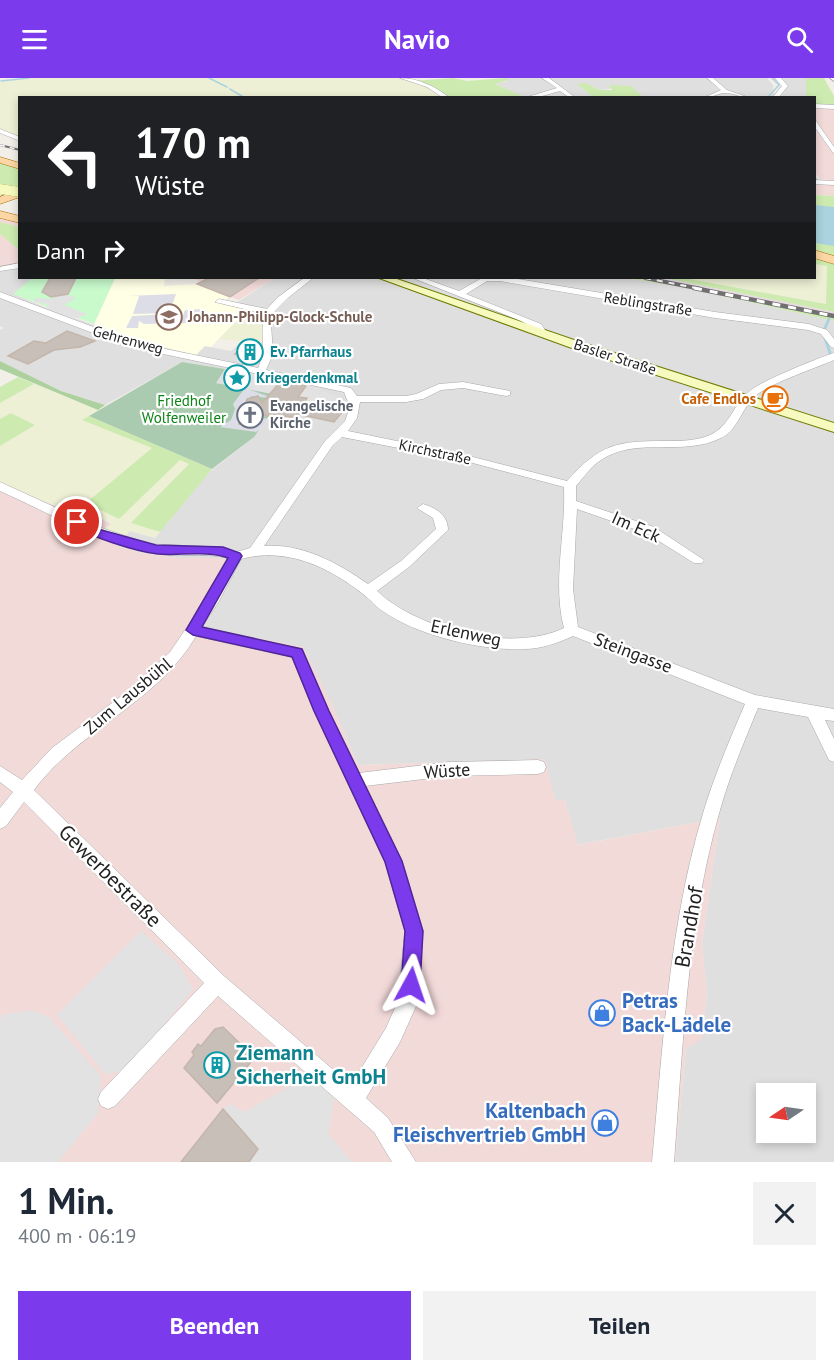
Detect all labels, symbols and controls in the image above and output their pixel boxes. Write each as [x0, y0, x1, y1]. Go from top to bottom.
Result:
text: Navio [384, 22, 450, 56]
icon: menu [18, 23, 51, 56]
icon: search [783, 23, 816, 56]
text: 170 m [135, 115, 251, 170]
icon: left [36, 120, 114, 198]
text: Wüste [135, 168, 205, 202]
icon: right [97, 234, 130, 267]
text: Dann [36, 237, 85, 265]
street label: Reblingstraße [603, 287, 694, 320]
school or university icon: Johann-Philipp-Glock-Schule [154, 302, 184, 332]
place label: Johann-Philipp-Glock-Schule [187, 307, 373, 326]
street label: Gehrenweg [91, 321, 166, 358]
street label: Basler Straße [571, 334, 659, 379]
building icon: Ev. Pfarrhaus [235, 337, 265, 367]
place label: Ev. Pfarrhaus [270, 342, 352, 361]
place icon: Kriegerdenkmal [222, 363, 252, 393]
place label: Kriegerdenkmal [256, 368, 359, 387]
cafe icon: Cafe Endlos [760, 384, 790, 414]
place label: Cafe Endlos [681, 389, 756, 408]
park label: Friedhof Wolfenweiler [142, 391, 226, 427]
place label: Evangelische Kirche [270, 396, 354, 432]
church icon: Evangelische Kirche [235, 400, 265, 430]
street label: Kirchstraße [397, 435, 473, 468]
pin [51, 496, 102, 547]
icon: arrive [60, 505, 93, 538]
street label: Im Eck [608, 506, 665, 548]
street label: Erlenweg [429, 614, 504, 651]
street label: Steingasse [591, 627, 676, 678]
street label: Zum Lausbühl [79, 652, 177, 739]
street label: Wüste [423, 757, 471, 784]
street label: Gewerbestraße [53, 818, 168, 933]
street label: Brandhof [668, 883, 709, 970]
position arrow [379, 953, 443, 1017]
place label: Petras Back-Lädele [622, 987, 731, 1038]
shop icon: Petras Back-Lädele [587, 998, 617, 1028]
place label: Ziemann Sicherheit GmbH [236, 1039, 386, 1090]
building icon: Ziemann Sicherheit GmbH [202, 1050, 232, 1080]
north arrow [756, 1083, 816, 1143]
map controls [756, 1083, 816, 1143]
place label: Kaltenbach Fleischvertrieb GmbH [393, 1097, 586, 1148]
shop icon: Kaltenbach Fleischvertrieb GmbH [590, 1108, 620, 1138]
text: 1 Min. [18, 1177, 114, 1224]
button: close [753, 1182, 816, 1245]
text: 400 m · 06:19 [18, 1223, 136, 1249]
button: Beenden [18, 1291, 411, 1360]
button: Teilen [423, 1291, 816, 1360]

